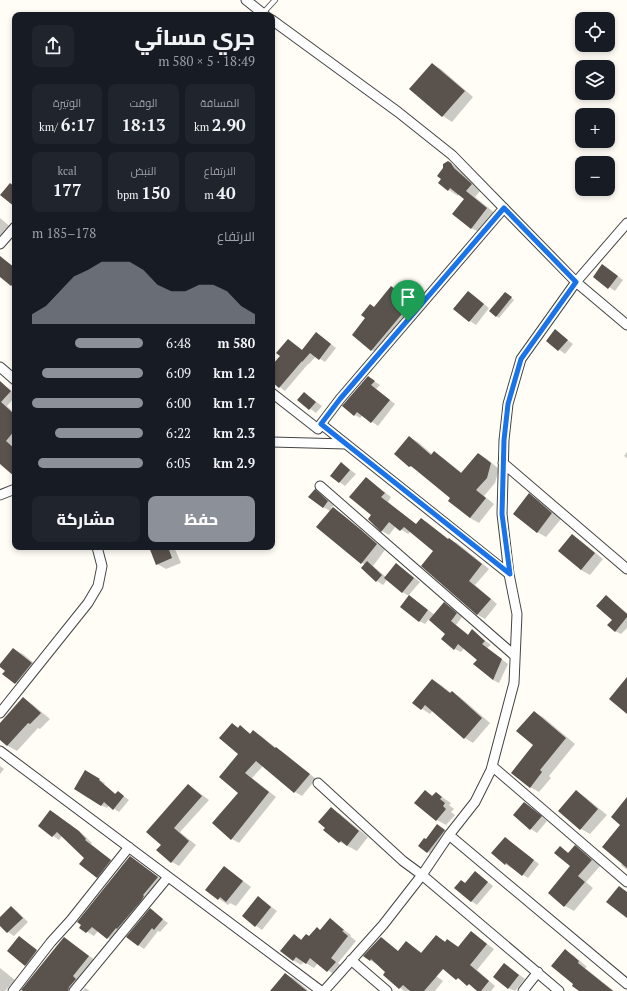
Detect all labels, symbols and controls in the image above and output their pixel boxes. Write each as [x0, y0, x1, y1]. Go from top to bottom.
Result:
map controls [575, 12, 615, 196]
button: locate [575, 12, 615, 52]
text: جري مسائي [135, 22, 255, 51]
button: share [32, 25, 74, 67]
text: 18:49 · 5 × 580 m [158, 52, 255, 70]
button: layers [575, 60, 615, 100]
text: الوتيرة [53, 96, 81, 110]
text: الوقت [130, 96, 158, 110]
text: المسافة [200, 96, 239, 110]
button: + [575, 108, 615, 148]
text: 6:17 [61, 113, 95, 136]
text: 18:13 [121, 113, 166, 136]
text: 2.90 [212, 113, 246, 136]
text: /km [39, 120, 61, 134]
text: km [194, 120, 212, 134]
button: − [575, 156, 615, 196]
text: kcal [57, 164, 77, 178]
text: النبض [131, 164, 156, 178]
text: الارتفاع [204, 164, 236, 178]
text: 177 [53, 178, 82, 201]
text: 150 [141, 181, 170, 204]
text: 40 [216, 181, 236, 204]
text: bpm [117, 188, 141, 202]
text: m [204, 188, 216, 202]
text: 178–185 m [32, 224, 96, 242]
text: الارتفاع [217, 227, 255, 245]
pin [391, 280, 425, 321]
icon: arrive [397, 286, 419, 308]
text: 6:48 [166, 334, 191, 352]
text: 580 m [217, 334, 255, 352]
text: 6:09 [166, 364, 191, 382]
text: 1.2 km [213, 364, 255, 382]
text: 6:00 [166, 394, 191, 412]
text: 1.7 km [213, 394, 255, 412]
text: 6:22 [166, 424, 191, 442]
text: 2.3 km [213, 424, 255, 442]
text: 6:05 [166, 454, 191, 472]
text: 2.9 km [213, 454, 255, 472]
button: مشاركة [32, 496, 140, 542]
button: حفظ [148, 496, 255, 542]

